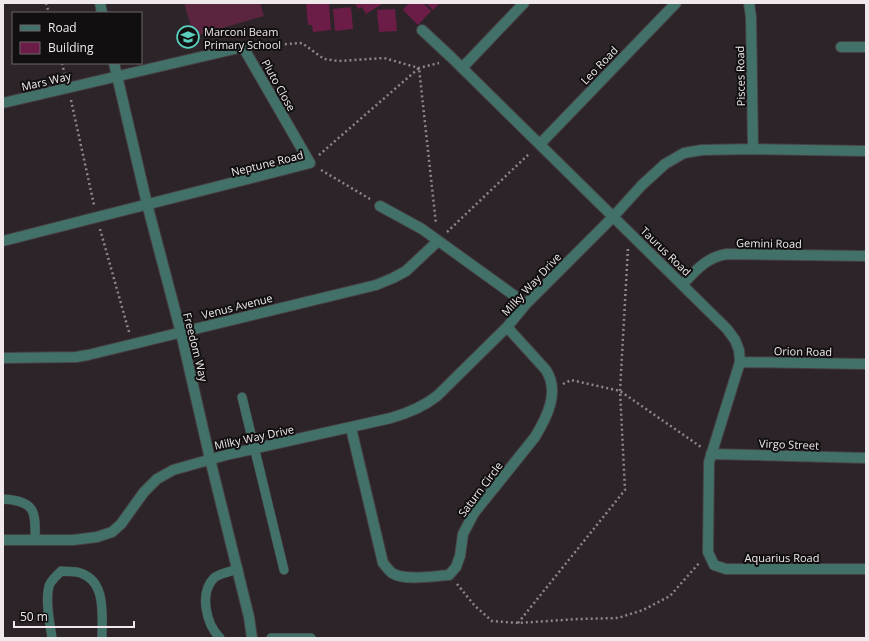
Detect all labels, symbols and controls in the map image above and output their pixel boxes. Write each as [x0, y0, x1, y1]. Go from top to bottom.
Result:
legend [12, 12, 142, 64]
text: Road [48, 19, 77, 36]
school or university icon: Marconi Beam Primary School [175, 24, 201, 50]
place label: Marconi Beam Primary School [204, 24, 281, 52]
text: Building [48, 39, 94, 56]
street label: Leo Road [577, 43, 621, 87]
street label: Pisces Road [732, 46, 748, 106]
street label: Pluto Close [259, 56, 299, 114]
street label: Mars Way [20, 68, 73, 94]
street label: Neptune Road [229, 147, 305, 179]
street label: Taurus Road [638, 223, 694, 279]
street label: Gemini Road [736, 235, 802, 251]
street label: Milky Way Drive [498, 249, 564, 319]
street label: Venus Avenue [200, 290, 274, 322]
street label: Freedom Way [180, 311, 212, 384]
street label: Orion Road [774, 343, 832, 359]
street label: Milky Way Drive [213, 421, 295, 453]
street label: Virgo Street [759, 435, 819, 453]
street label: Saturn Circle [454, 458, 506, 520]
street label: Aquarius Road [745, 550, 819, 565]
scale bar [14, 603, 134, 629]
text: 50 m [20, 608, 48, 625]

